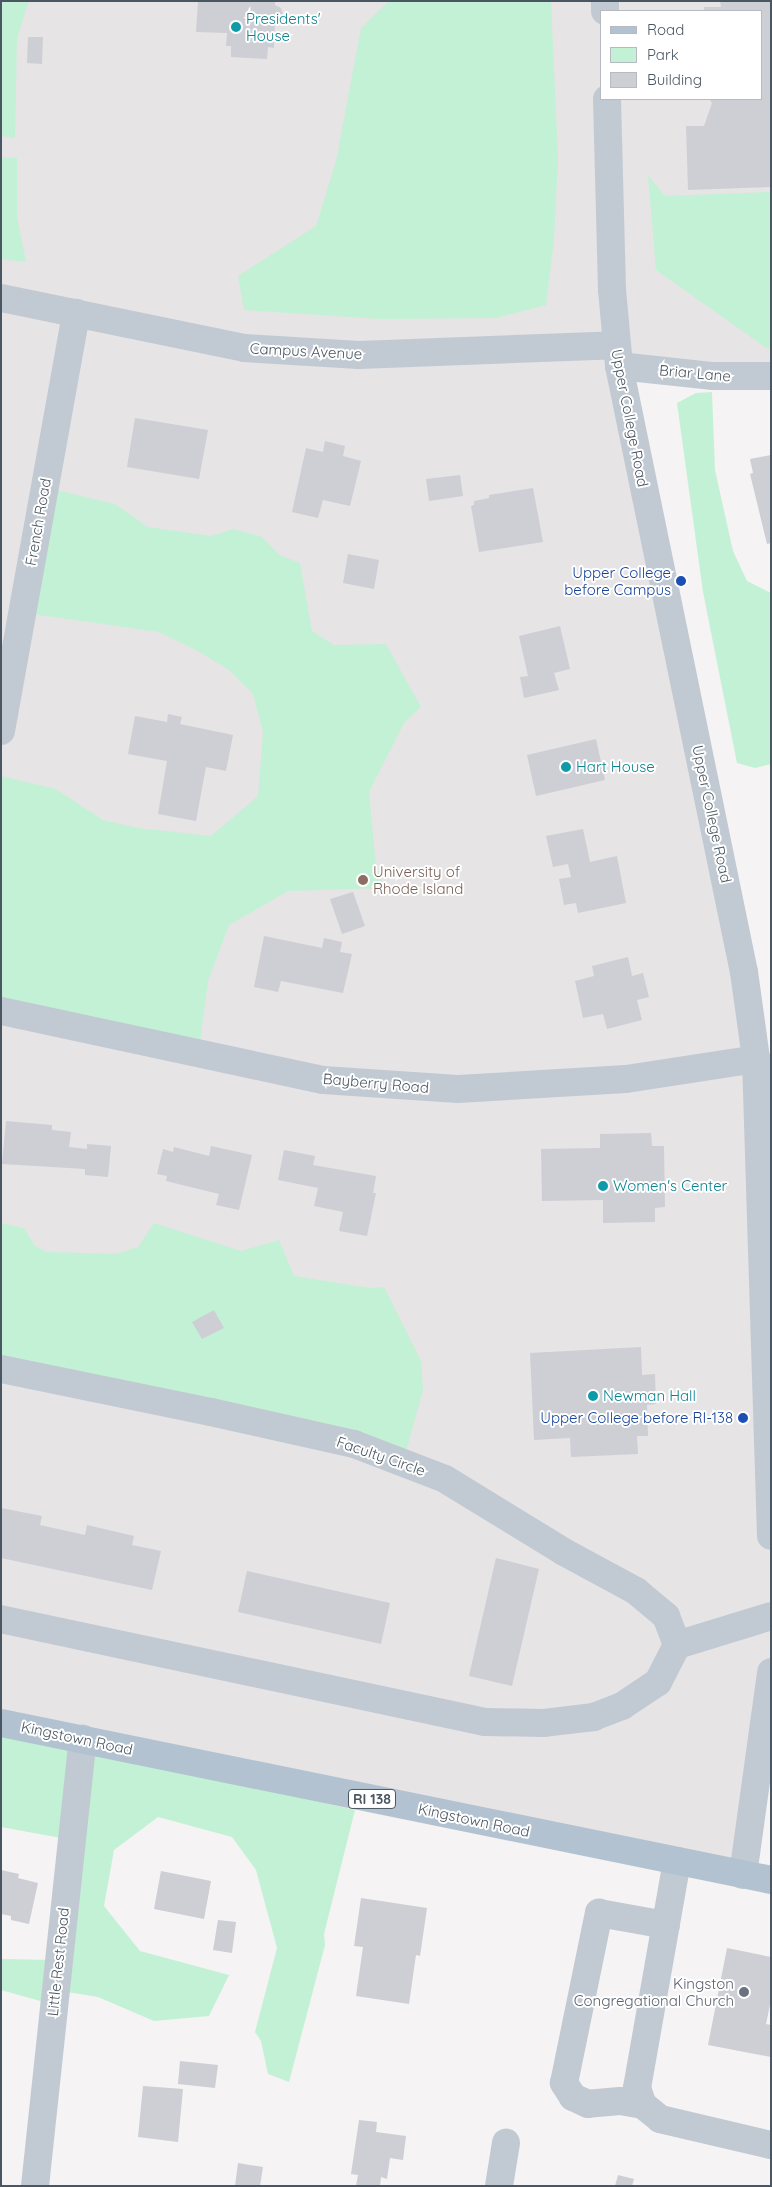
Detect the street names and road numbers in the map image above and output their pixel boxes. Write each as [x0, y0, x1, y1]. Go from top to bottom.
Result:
street label: Campus Avenue [249, 339, 363, 363]
street label: Upper College Road [608, 348, 652, 488]
street label: Briar Lane [658, 361, 732, 385]
street label: French Road [21, 477, 55, 567]
street label: Upper College Road [689, 744, 735, 884]
street label: Bayberry Road [322, 1069, 430, 1097]
street label: Faculty Circle [334, 1432, 428, 1480]
street label: Kingstown Road [20, 1717, 134, 1759]
road number: RI 138 [347, 1788, 397, 1810]
street label: Kingstown Road [417, 1799, 531, 1841]
street label: Little Rest Road [43, 1907, 73, 2017]

